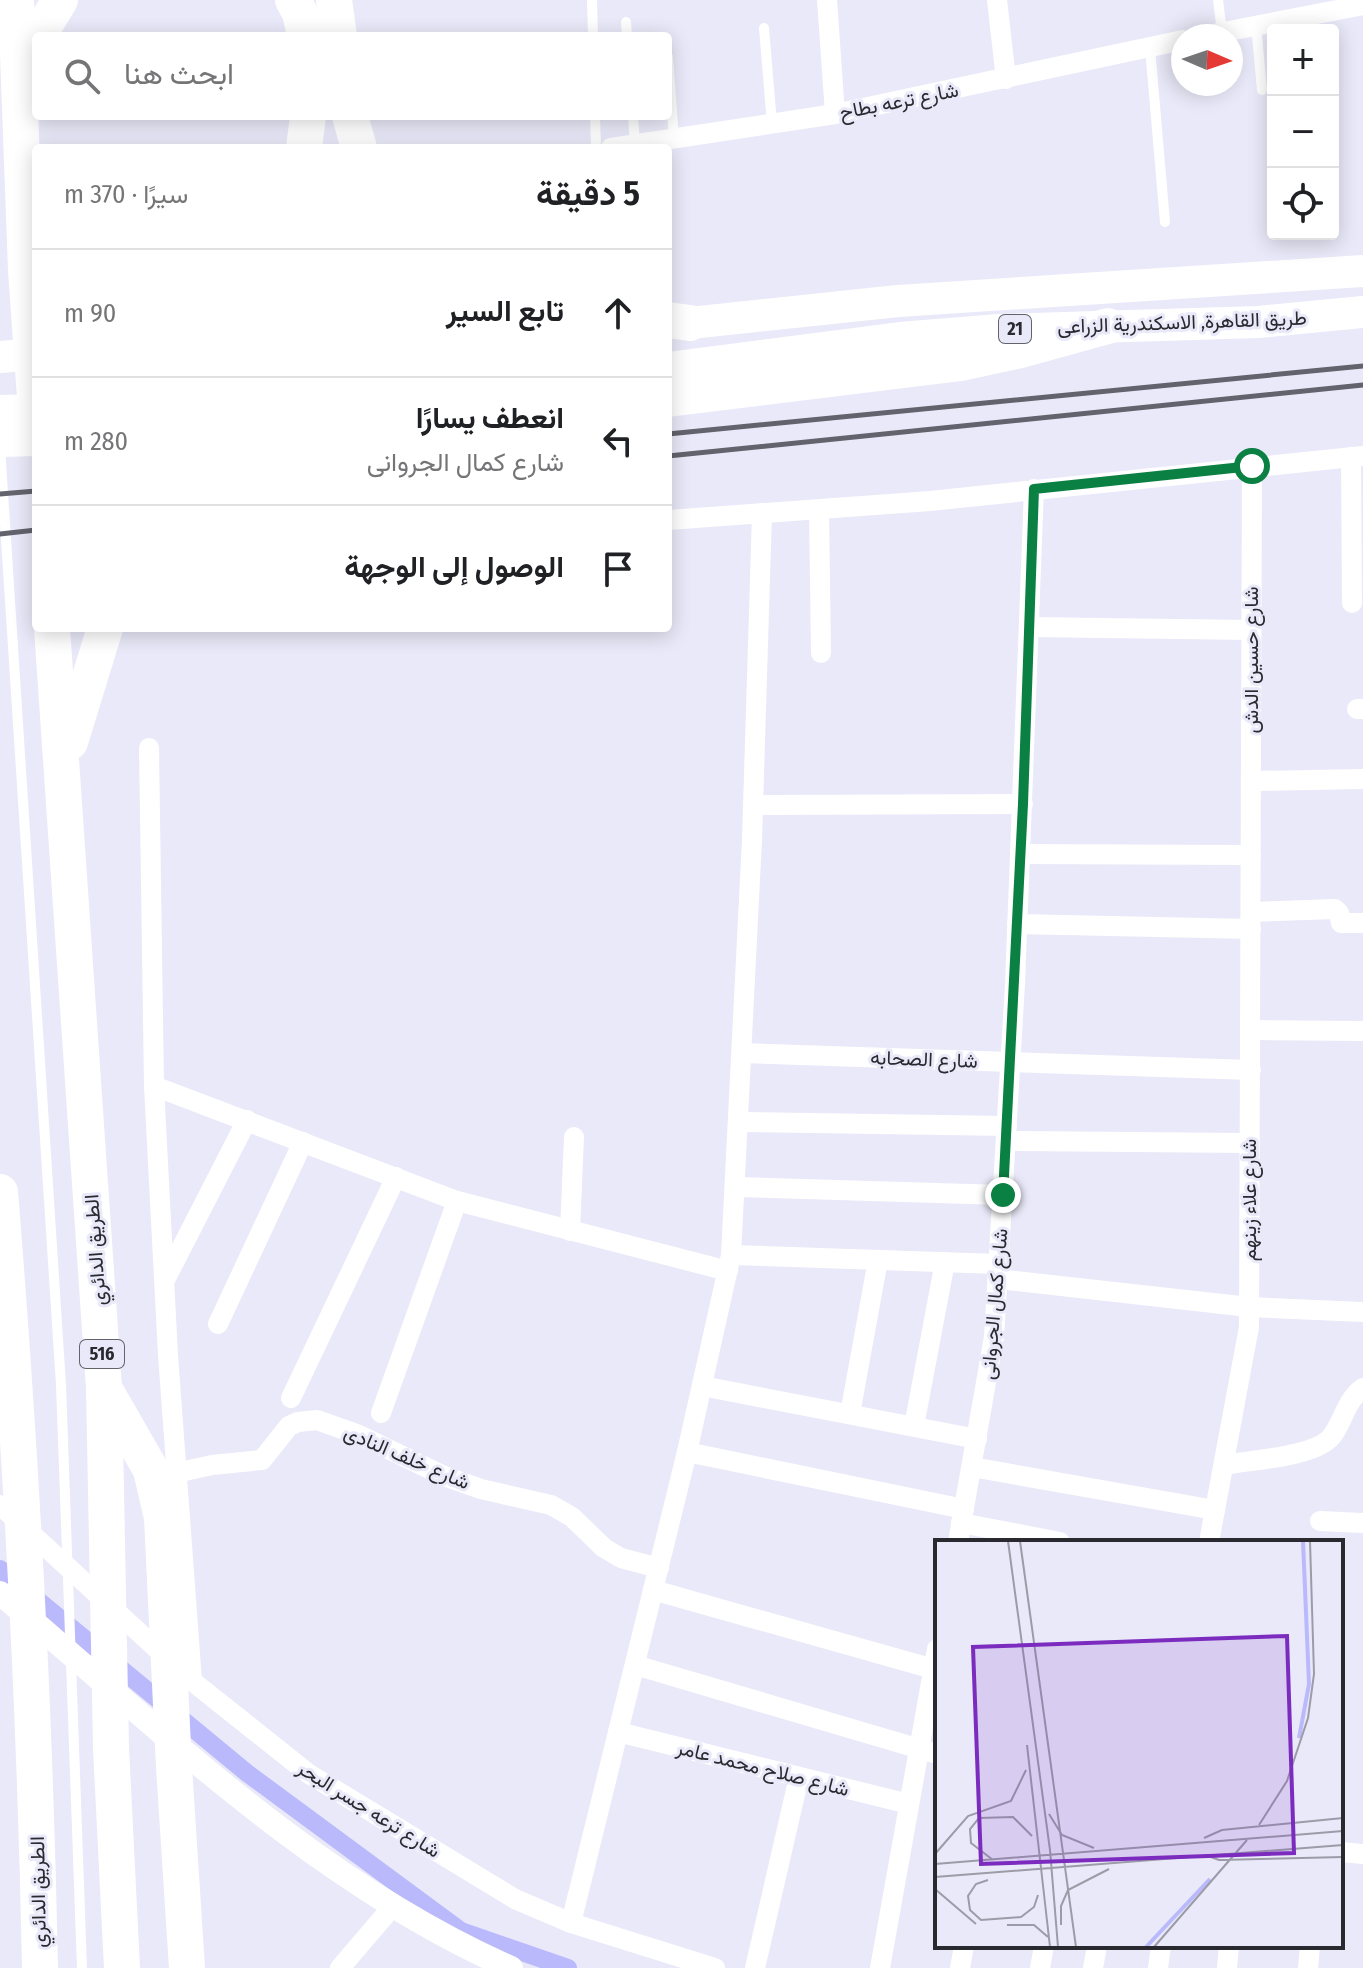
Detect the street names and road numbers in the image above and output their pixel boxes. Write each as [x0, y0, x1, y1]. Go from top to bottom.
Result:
street label: شارع ترعه بطاح [837, 78, 961, 126]
street label: طريق القاهرة, الاسكندرية الزراعى [1057, 306, 1307, 339]
road number: 21 [999, 315, 1031, 343]
street label: شارع حسين الدش [1239, 587, 1265, 733]
street label: شارع الصحابه [870, 1045, 978, 1075]
street label: شارع علاء زينهم [1237, 1139, 1263, 1261]
street label: الطريق الدائري [79, 1193, 116, 1307]
street label: شارع كمال الجروانى [975, 1227, 1015, 1381]
road number: 516 [80, 1340, 124, 1368]
street label: شارع خلف النادى [340, 1420, 473, 1496]
street label: شارع صلاح محمد عامر [673, 1735, 852, 1803]
street label: شارع ترعه جسر البحر [291, 1755, 445, 1864]
street label: الطريق الدائري [25, 1836, 56, 1948]

